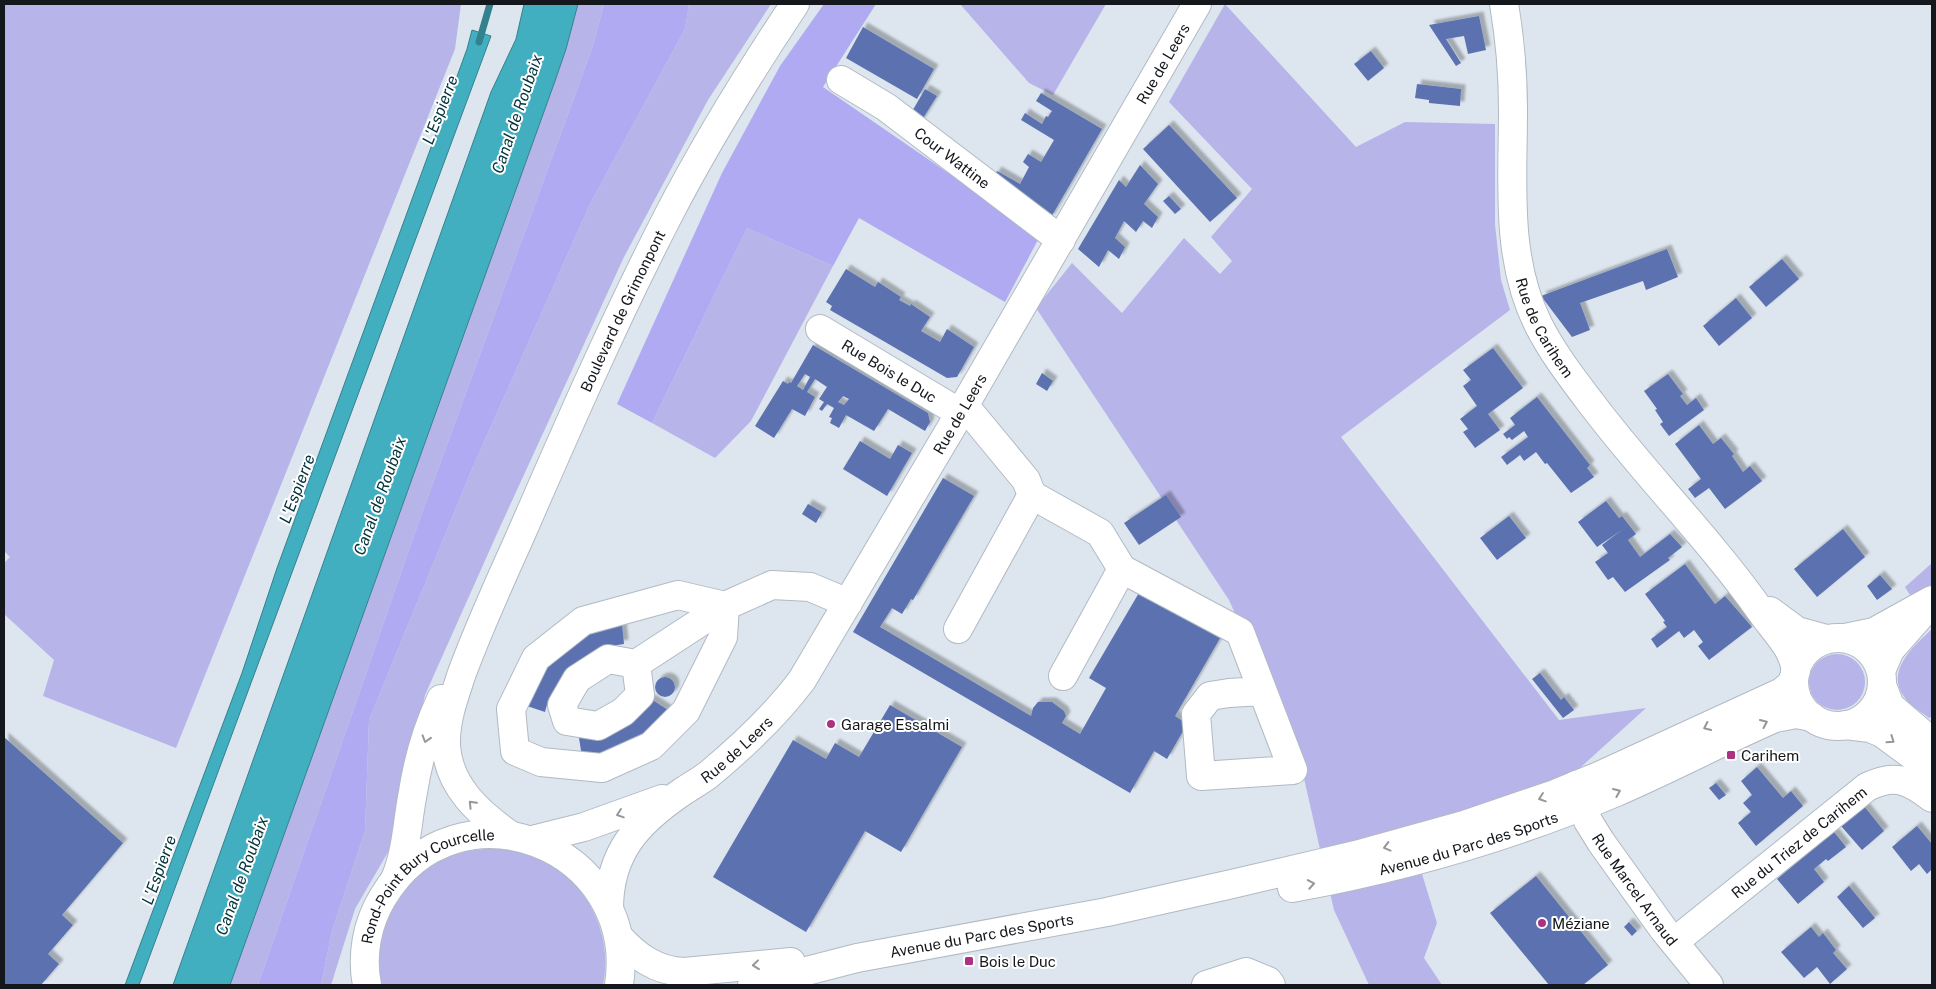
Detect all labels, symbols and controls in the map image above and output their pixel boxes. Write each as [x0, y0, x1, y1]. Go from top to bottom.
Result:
street label: Rue de Leers [1133, 20, 1193, 107]
water label: Canal de Roubaix [488, 52, 546, 176]
water label: L'Espierre [418, 72, 462, 147]
street label: Cour Wattine [911, 123, 994, 192]
street label: Boulevard de Grimonpont [577, 227, 668, 394]
street label: Rue de Carihem [1513, 276, 1577, 380]
street label: Rue Bois le Duc [839, 336, 940, 406]
street label: Rue de Leers [929, 370, 990, 457]
water label: Canal de Roubaix [350, 434, 410, 558]
water label: L'Espierre [275, 451, 319, 526]
street label: Rue de Leers [697, 713, 775, 786]
place label: Garage Essalmi [841, 716, 949, 733]
marker: Garage Essalmi [825, 718, 837, 730]
one-way arrow [1759, 718, 1768, 729]
one-way arrow [1703, 720, 1712, 731]
one-way arrow [421, 734, 431, 742]
one-way arrow [1885, 734, 1895, 743]
place label: Carihem [1741, 747, 1799, 764]
marker: Carihem [1725, 749, 1737, 761]
street label: Rue du Triez de Carihem [1728, 782, 1870, 901]
one-way arrow [1612, 787, 1621, 798]
one-way arrow [1538, 793, 1547, 803]
one-way arrow [469, 801, 478, 810]
one-way arrow [616, 808, 625, 818]
street label: Avenue du Parc des Sports [1377, 808, 1560, 878]
water label: Canal de Roubaix [212, 814, 272, 938]
street label: Rond-Point Bury Courcelle [358, 826, 495, 945]
street label: Rue Marcel Arnaud [1589, 830, 1681, 949]
water label: L'Espierre [138, 832, 180, 907]
one-way arrow [1383, 841, 1391, 851]
one-way arrow [1307, 880, 1315, 890]
street label: Avenue du Parc des Sports [888, 910, 1075, 960]
place label: Méziane [1552, 915, 1610, 932]
marker: Méziane [1536, 917, 1548, 929]
place label: Bois le Duc [979, 953, 1056, 970]
marker: Bois le Duc [963, 955, 975, 967]
one-way arrow [752, 959, 760, 970]

